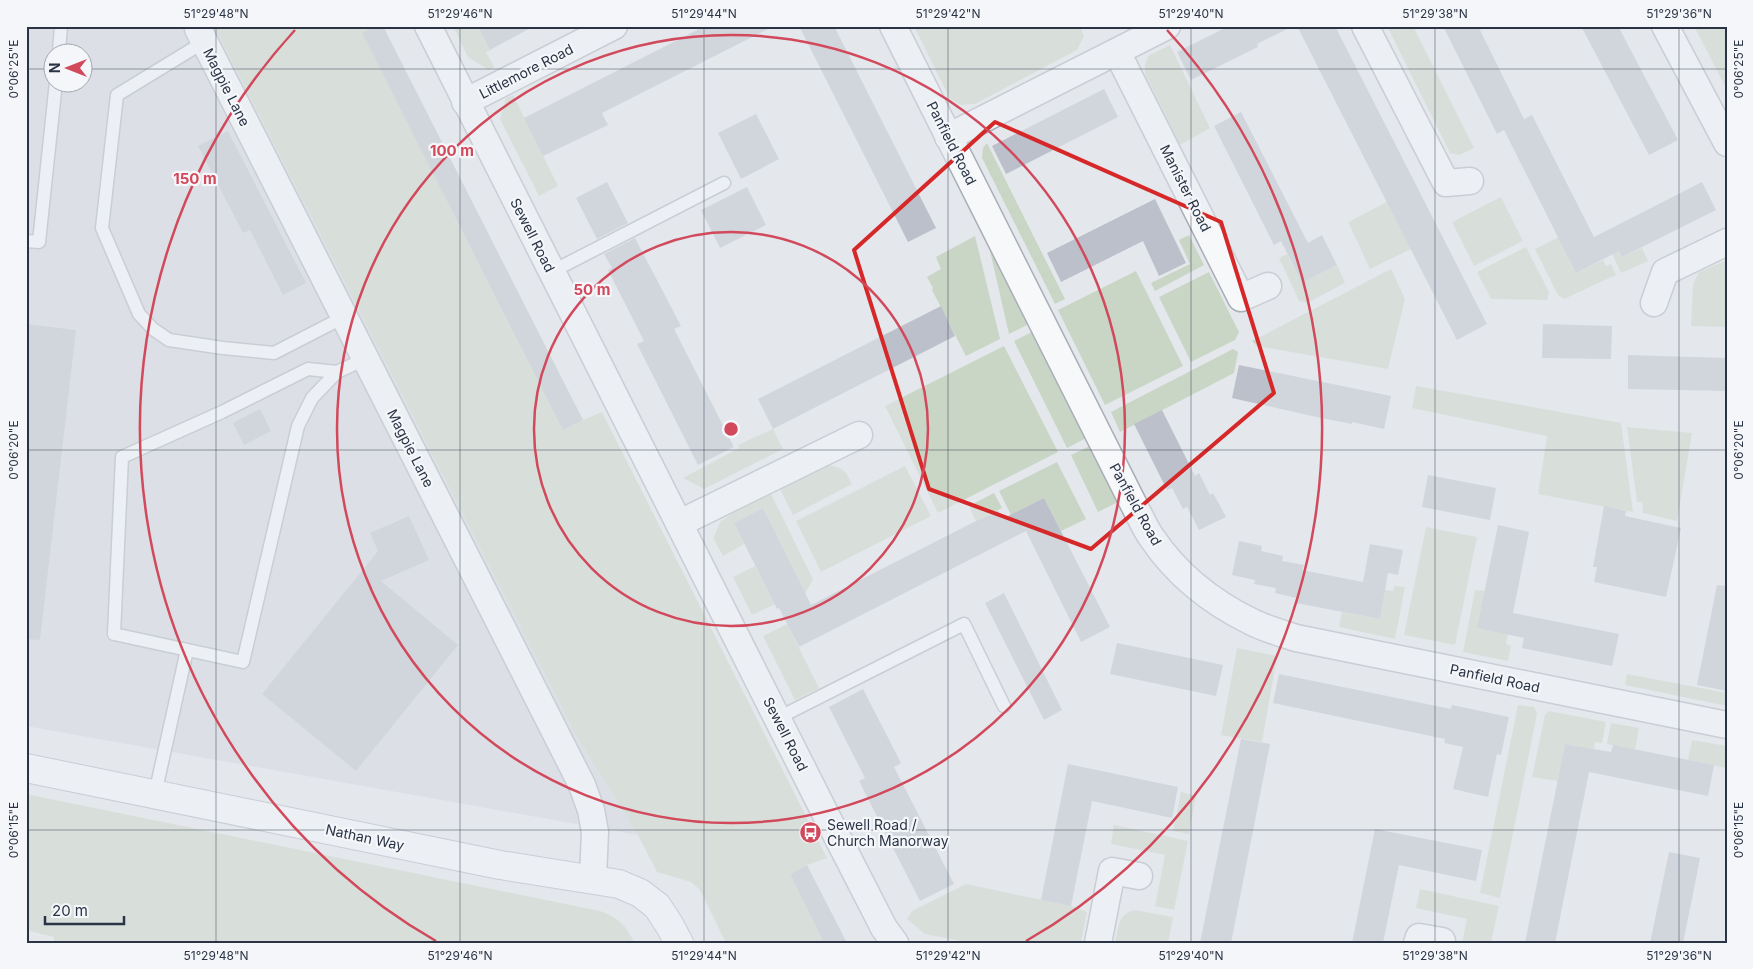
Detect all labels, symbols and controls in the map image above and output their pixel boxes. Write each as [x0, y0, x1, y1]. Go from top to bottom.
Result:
text: 51°29'48"N [183, 6, 249, 21]
text: 51°29'46"N [427, 6, 493, 21]
text: 51°29'44"N [671, 6, 737, 21]
text: 51°29'42"N [916, 6, 980, 21]
text: 51°29'40"N [1158, 6, 1224, 21]
text: 51°29'38"N [1402, 6, 1468, 21]
text: 51°29'36"N [1646, 6, 1712, 21]
text: 0°06'25"E [6, 39, 21, 99]
text: 0°06'25"E [1731, 39, 1746, 99]
street label: Littlemore Road [476, 40, 576, 102]
north arrow [42, 42, 92, 92]
street label: Magpie Lane [200, 45, 254, 129]
text: N [46, 63, 63, 73]
street label: Panfield Road [924, 98, 980, 188]
text: 100 m [430, 141, 474, 160]
street label: Manister Road [1157, 142, 1215, 234]
text: 150 m [173, 169, 217, 188]
street label: Sewell Road [507, 195, 559, 275]
text: 50 m [574, 280, 610, 299]
street label: Magpie Lane [384, 406, 438, 490]
text: 0°06'20"E [6, 420, 21, 480]
centre of rings [722, 420, 740, 438]
text: 0°06'20"E [1731, 420, 1746, 480]
street label: Panfield Road [1106, 460, 1166, 548]
street label: Panfield Road [1448, 660, 1542, 696]
street label: Sewell Road [760, 694, 812, 774]
text: 0°06'15"E [6, 802, 21, 858]
text: 0°06'15"E [1731, 802, 1746, 858]
place label: Sewell Road / Church Manorway [827, 816, 949, 849]
street label: Nathan Way [324, 820, 406, 854]
bus stop icon: Sewell Road / Church Manorway [799, 820, 823, 844]
scale bar [45, 894, 124, 926]
text: 20 m [52, 901, 88, 920]
text: 51°29'48"N [183, 948, 249, 963]
text: 51°29'46"N [427, 948, 493, 963]
text: 51°29'44"N [671, 948, 737, 963]
text: 51°29'42"N [916, 948, 980, 963]
text: 51°29'40"N [1158, 948, 1224, 963]
text: 51°29'38"N [1402, 948, 1468, 963]
text: 51°29'36"N [1646, 948, 1712, 963]

